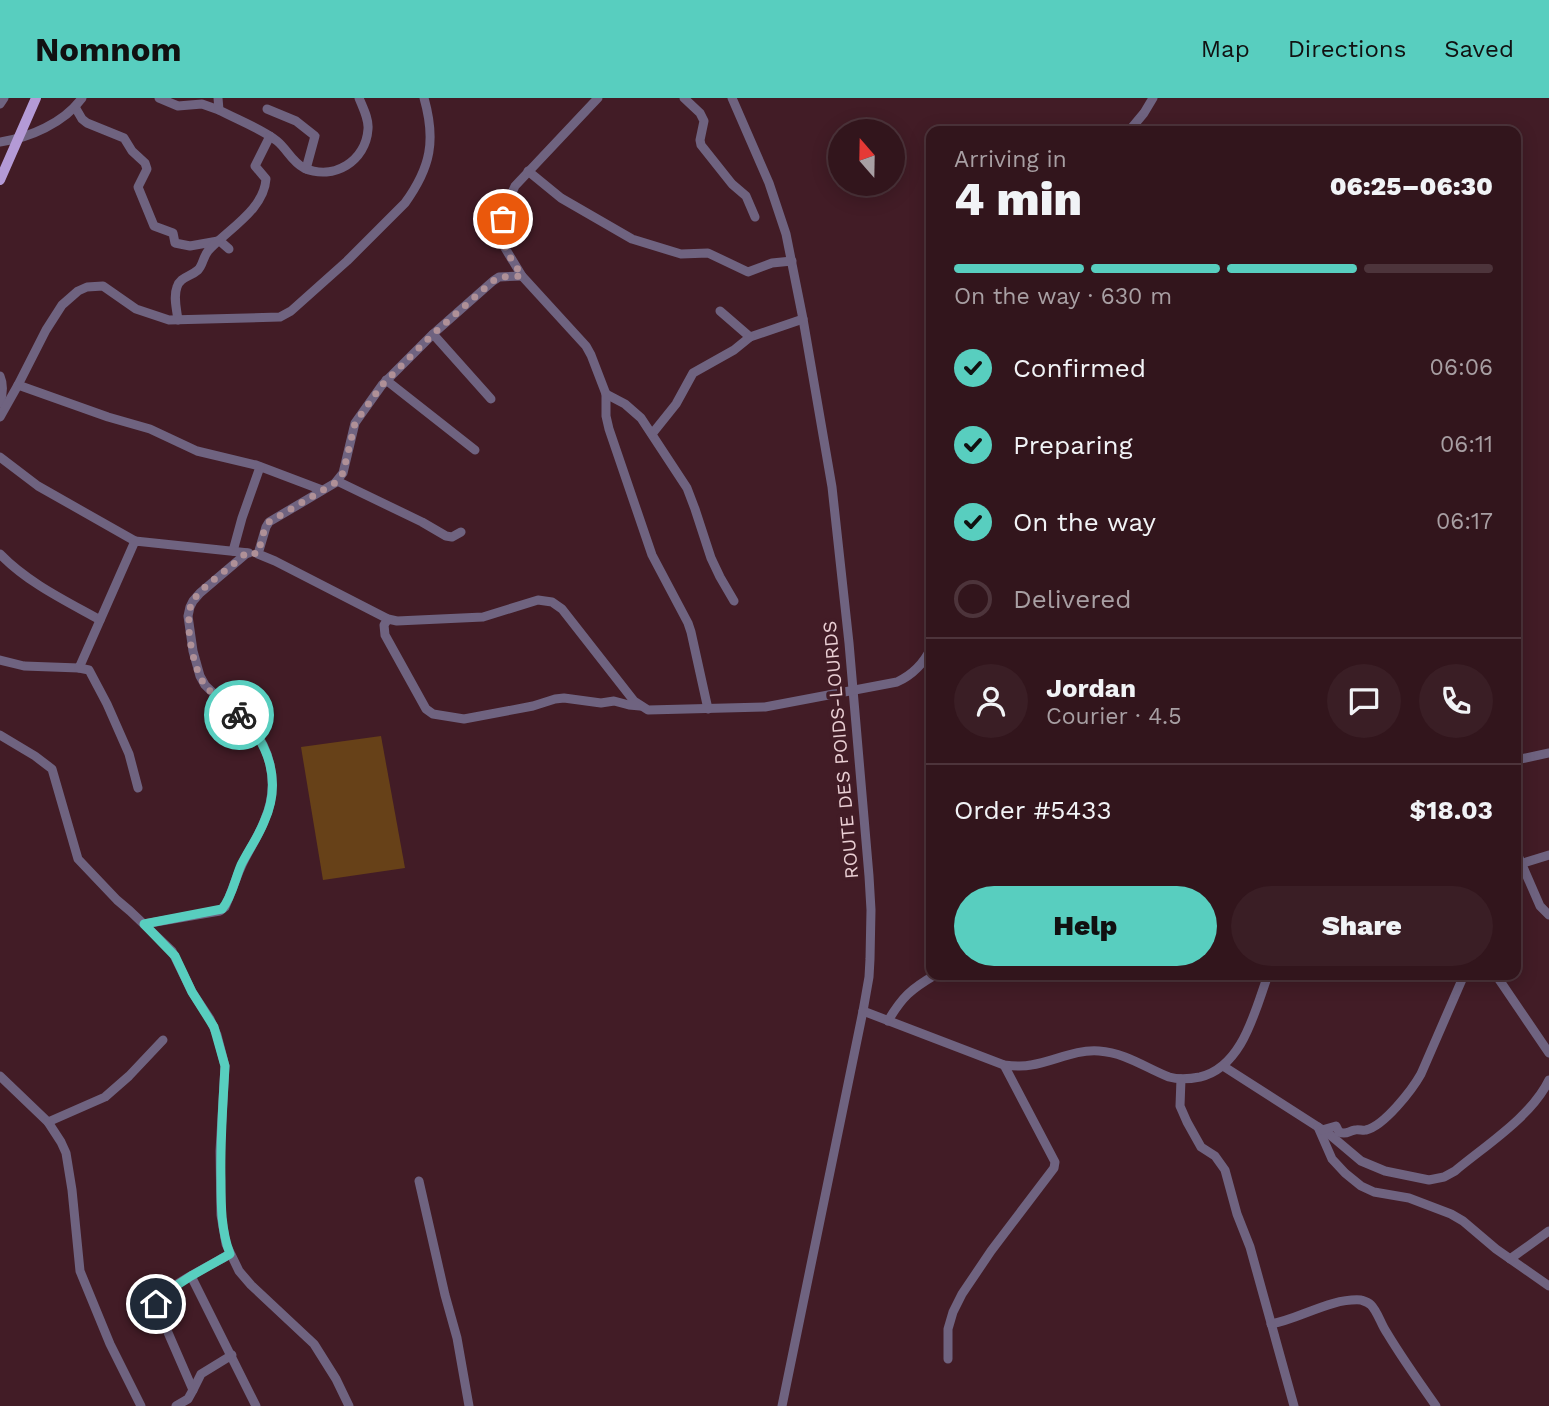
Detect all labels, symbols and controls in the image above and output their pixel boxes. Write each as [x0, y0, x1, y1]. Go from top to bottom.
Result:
text: Nomnom [35, 30, 181, 69]
text: Map [1201, 35, 1250, 63]
text: Directions [1288, 35, 1406, 63]
text: Saved [1444, 35, 1514, 63]
north arrow [828, 119, 905, 196]
map controls [828, 119, 905, 196]
text: Arriving in [954, 146, 1067, 173]
text: 06:25–06:30 [1330, 171, 1493, 201]
text: 4 min [954, 172, 1082, 226]
pin [473, 189, 533, 249]
icon: bag [484, 200, 522, 238]
text: On the way · 630 m [954, 283, 1172, 310]
icon: check [954, 349, 992, 387]
text: Confirmed [1013, 353, 1146, 383]
text: 06:06 [1430, 354, 1493, 381]
icon: check [954, 426, 992, 464]
text: Preparing [1013, 430, 1133, 460]
text: 06:11 [1440, 431, 1493, 458]
icon: check [954, 503, 992, 541]
text: On the way [1013, 507, 1156, 537]
text: 06:17 [1436, 508, 1493, 535]
text: Delivered [1013, 584, 1132, 614]
street label: ROUTE DES POIDS-LOURDS [818, 620, 863, 880]
button: person [954, 664, 1028, 738]
button: chat [1327, 664, 1401, 738]
button: phone [1419, 664, 1493, 738]
text: Jordan [1046, 673, 1136, 703]
courier [204, 680, 274, 750]
icon: bike [220, 696, 258, 734]
text: Courier · 4.5 [1046, 703, 1182, 730]
text: Order #5433 [954, 795, 1112, 825]
text: $18.03 [1410, 795, 1493, 825]
button: Help [954, 886, 1217, 966]
button: Share [1231, 886, 1493, 966]
pin [126, 1274, 186, 1334]
icon: home [137, 1285, 175, 1323]

